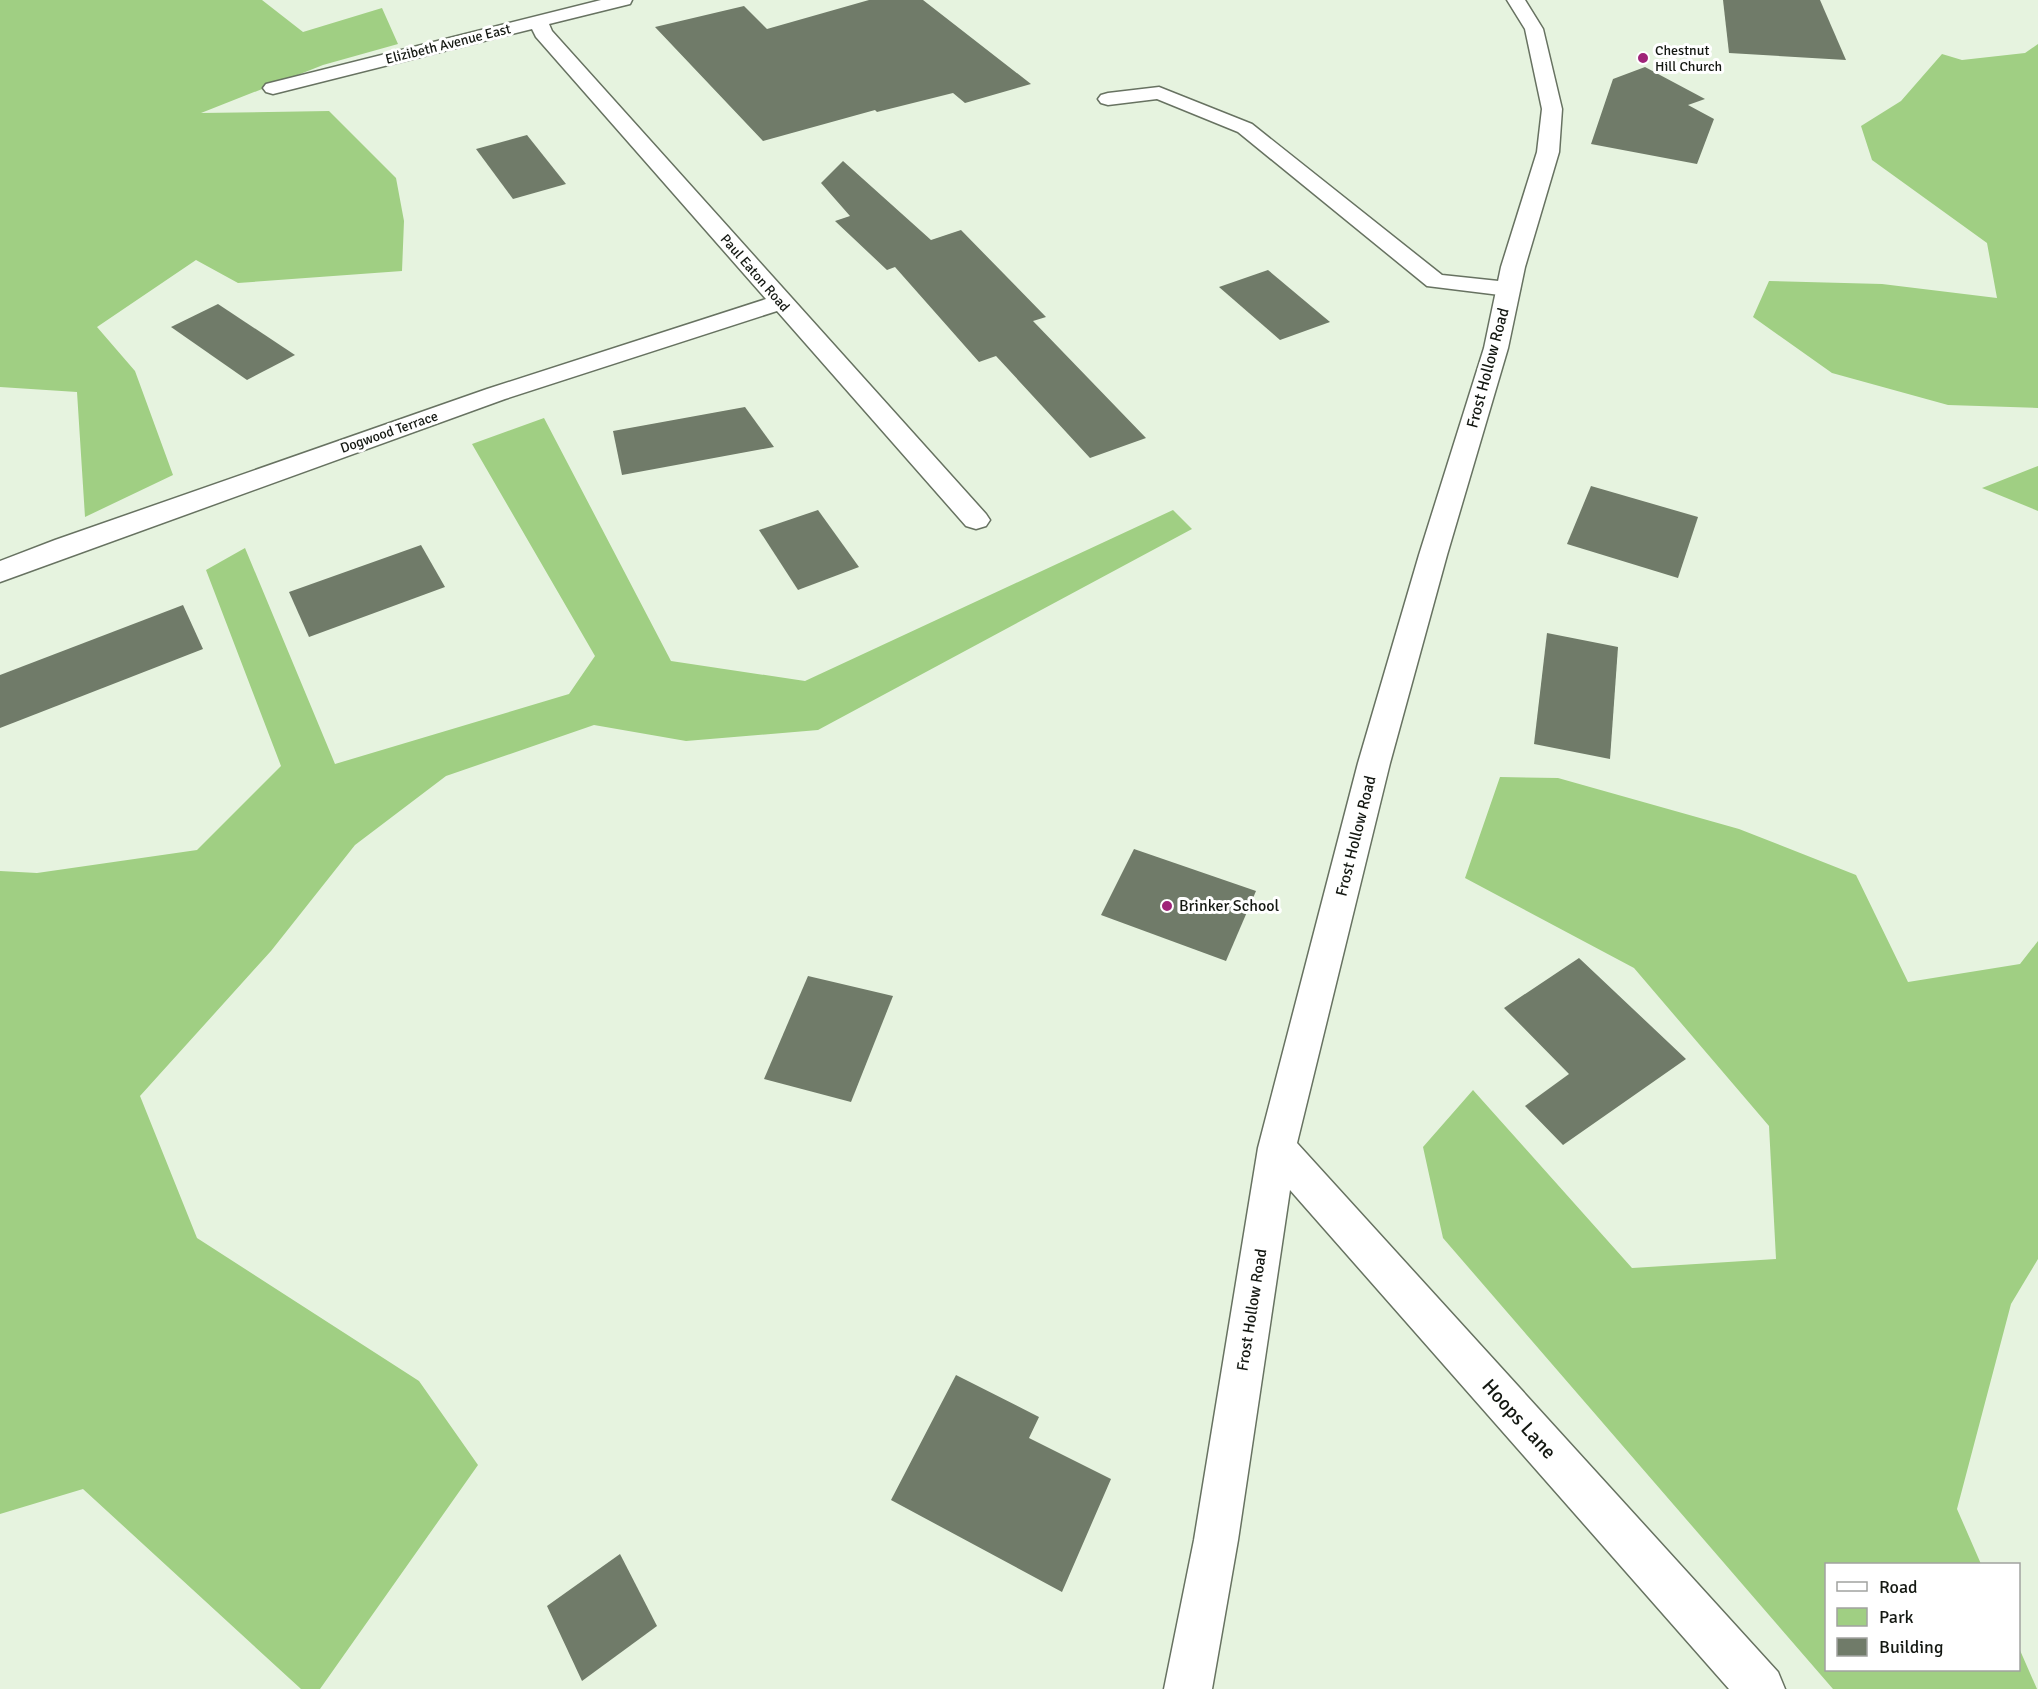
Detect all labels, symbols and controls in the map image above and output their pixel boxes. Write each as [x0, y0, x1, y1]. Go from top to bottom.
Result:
street label: Elizibeth Avenue East [384, 20, 513, 68]
place label: Chestnut Hill Church [1655, 42, 1722, 75]
marker: Chestnut Hill Church [1636, 51, 1650, 65]
street label: Paul Eaton Road [717, 231, 793, 315]
street label: Frost Hollow Road [1462, 306, 1514, 430]
street label: Dogwood Terrace [338, 407, 440, 457]
street label: Frost Hollow Road [1331, 774, 1381, 898]
place label: Brinker School [1179, 896, 1280, 916]
marker: Brinker School [1160, 899, 1174, 913]
street label: Frost Hollow Road [1232, 1247, 1272, 1373]
street label: Hoops Lane [1476, 1374, 1562, 1464]
legend [1825, 1563, 2020, 1671]
text: Road [1879, 1576, 1918, 1598]
text: Park [1879, 1606, 1914, 1628]
text: Building [1879, 1636, 1943, 1658]

